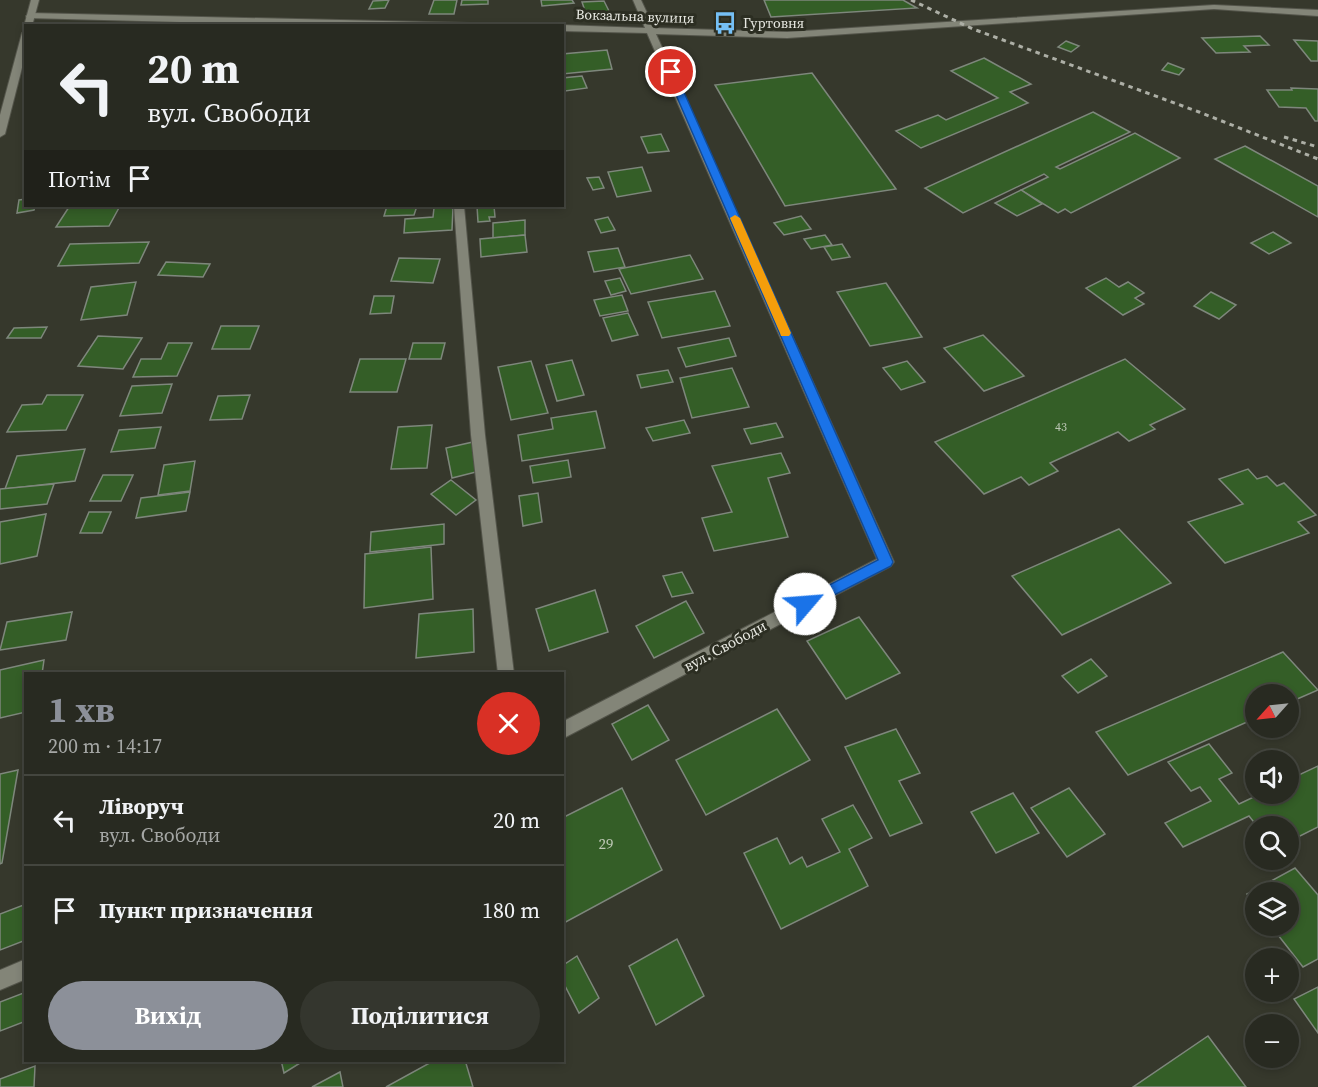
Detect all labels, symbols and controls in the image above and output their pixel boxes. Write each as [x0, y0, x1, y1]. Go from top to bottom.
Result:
street label: Вокзальна вулиця [575, 4, 695, 28]
bus stop icon: Гуртовня [712, 10, 738, 36]
place label: Гуртовня [743, 13, 804, 33]
text: 20 m [147, 39, 240, 97]
pin [645, 46, 696, 97]
icon: left [48, 48, 126, 126]
icon: arrive [654, 55, 687, 88]
text: вул. Свободи [147, 94, 311, 131]
icon: arrive [123, 162, 156, 195]
text: Потім [48, 164, 111, 194]
house number: 43 [1055, 419, 1067, 435]
position arrow [773, 572, 837, 636]
street label: вул. Свободи [680, 615, 770, 676]
north arrow [1245, 684, 1299, 738]
map controls [1245, 684, 1299, 1068]
text: 1 хв [48, 685, 115, 734]
button: close [477, 692, 540, 755]
text: 200 m · 14:17 [48, 732, 162, 760]
button: sound [1245, 750, 1299, 804]
text: Ліворуч [99, 791, 184, 821]
icon: left [48, 804, 81, 837]
text: 20 m [493, 805, 540, 835]
button: search [1245, 816, 1299, 870]
text: вул. Свободи [99, 821, 220, 849]
house number: 29 [598, 833, 614, 854]
button: layers [1245, 882, 1299, 936]
icon: arrive [48, 894, 81, 927]
text: Пункт призначення [99, 895, 313, 925]
text: 180 m [482, 895, 540, 925]
button: + [1245, 948, 1299, 1002]
button: Вихід [48, 981, 288, 1050]
button: Поділитися [300, 981, 540, 1050]
button: − [1245, 1014, 1299, 1068]

